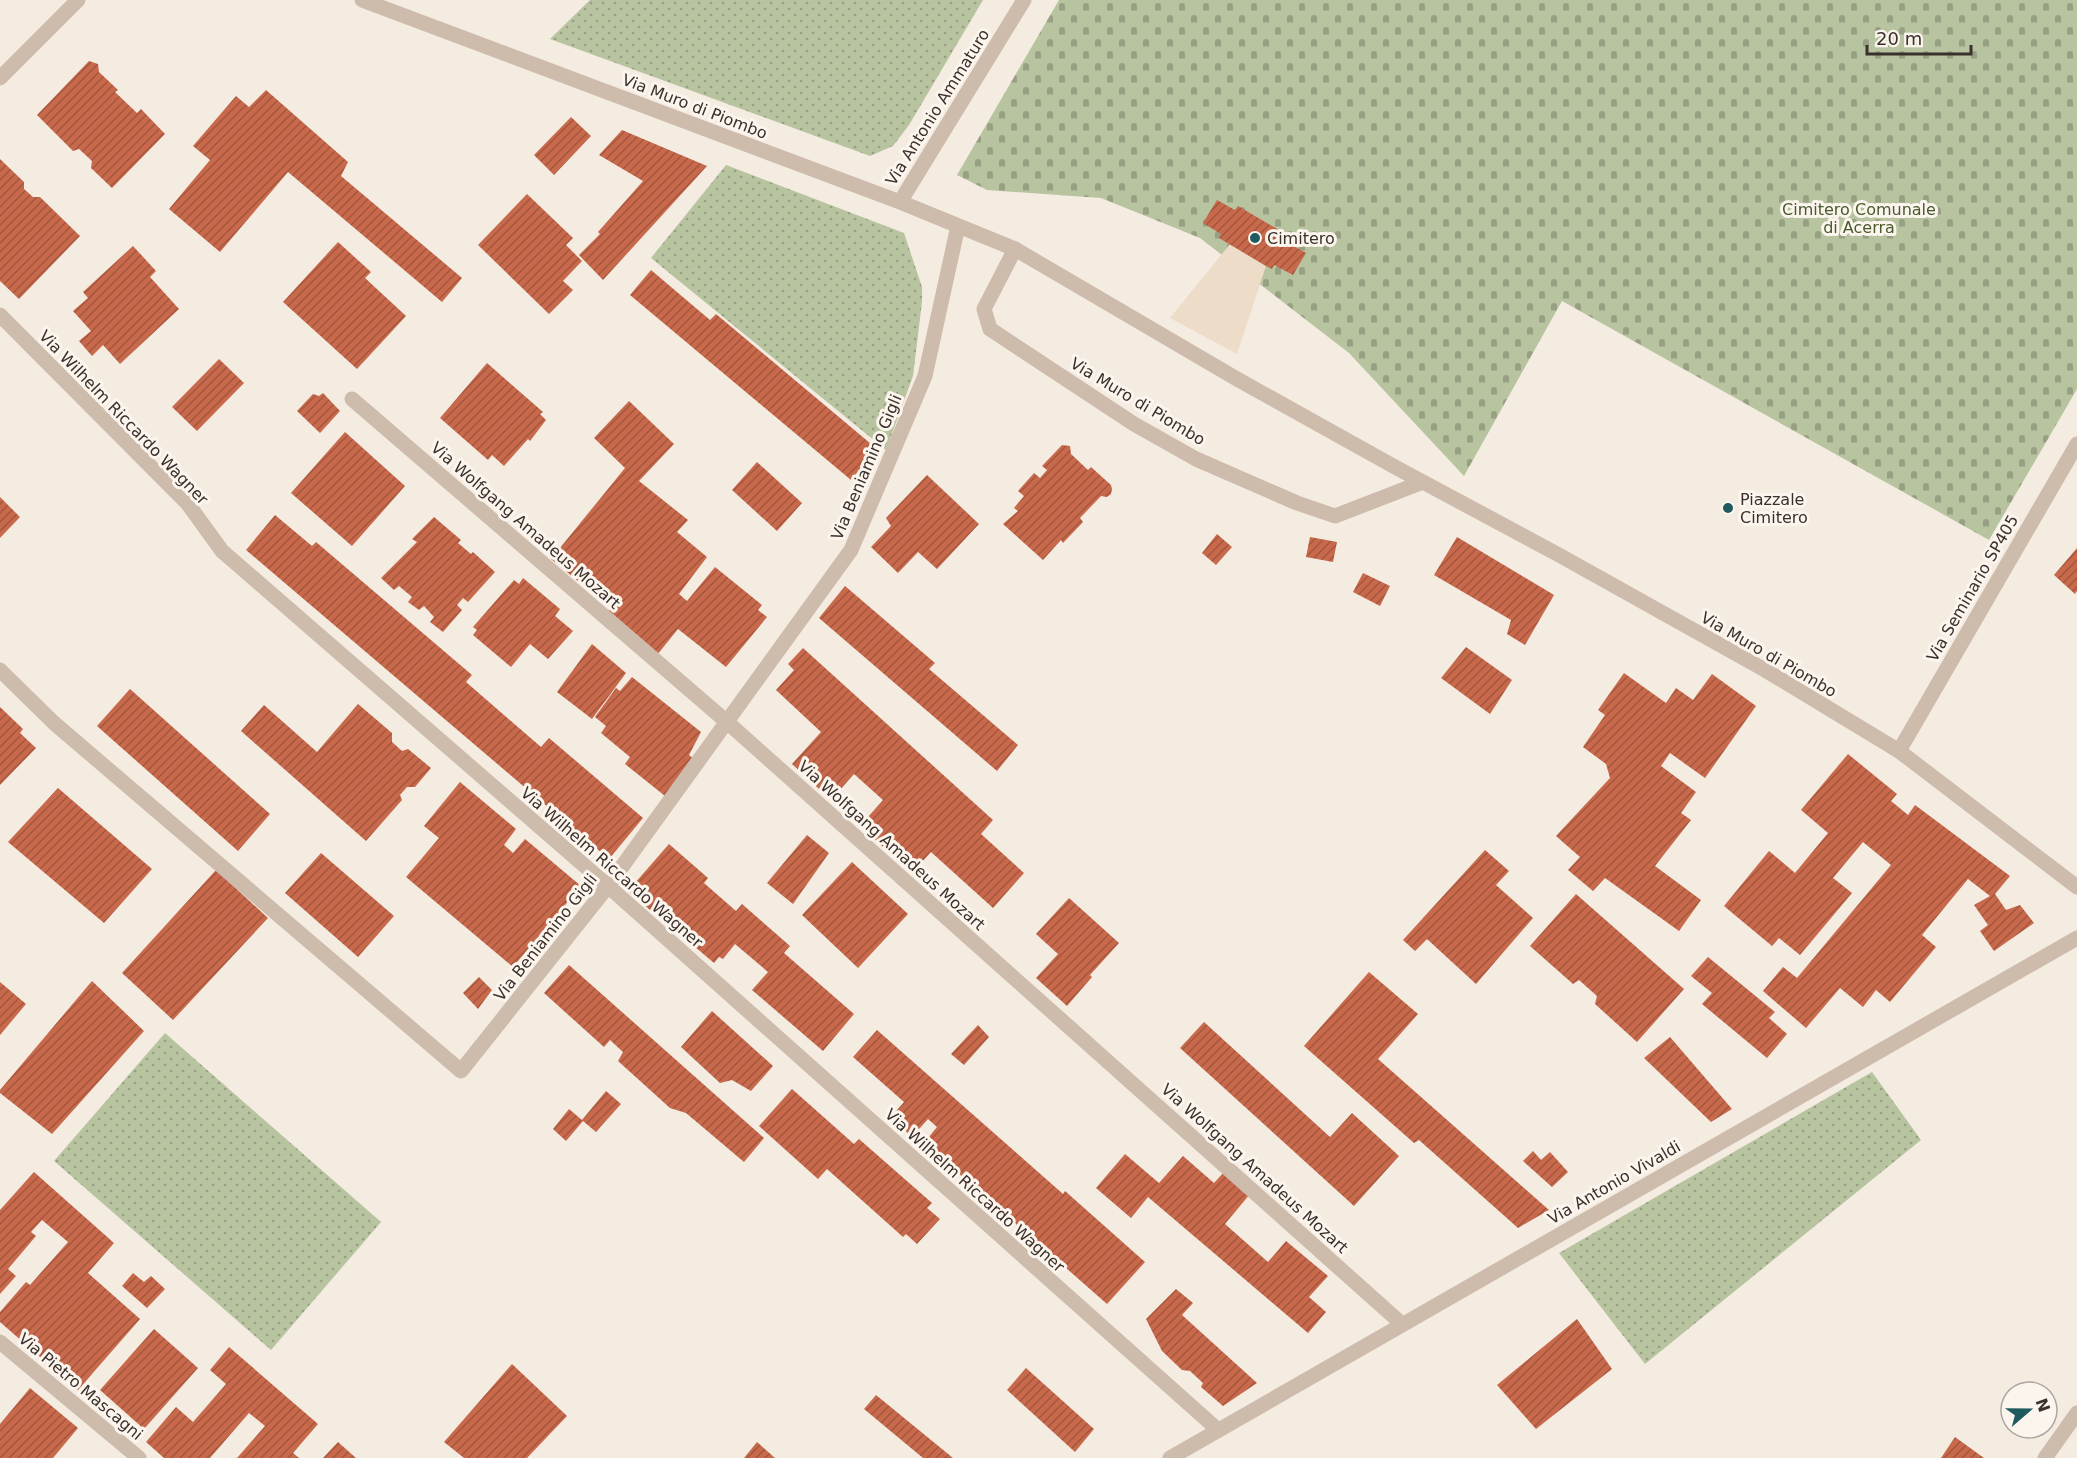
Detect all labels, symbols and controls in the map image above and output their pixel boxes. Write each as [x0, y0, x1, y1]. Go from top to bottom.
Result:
scale bar [1867, 18, 1970, 56]
street label: Via Antonio Ammaturo [881, 26, 993, 189]
text: 20 m [1876, 28, 1922, 49]
street label: Via Muro di Piombo [620, 70, 770, 143]
park label: Cimitero Comunale di Acerra [1782, 200, 1936, 237]
place label: Cimitero [1267, 229, 1335, 248]
marker: Cimitero [1248, 231, 1262, 245]
street label: Via Wilhelm Riccardo Wagner [35, 326, 212, 509]
street label: Via Muro di Piombo [1067, 354, 1209, 449]
street label: Via Beniamino Gigli [827, 392, 906, 543]
street label: Via Wolfgang Amadeus Mozart [427, 438, 624, 613]
place label: Piazzale Cimitero [1740, 490, 1808, 527]
marker: Piazzale Cimitero [1721, 501, 1735, 515]
street label: Via Seminario SP405 [1923, 512, 2022, 665]
street label: Via Muro di Piombo [1697, 608, 1840, 701]
street label: Via Wolfgang Amadeus Mozart [794, 756, 989, 934]
street label: Via Wilhelm Riccardo Wagner [517, 783, 707, 952]
street label: Via Beniamino Gigli [490, 870, 601, 1005]
street label: Via Wolfgang Amadeus Mozart [1157, 1079, 1352, 1257]
street label: Via Wilhelm Riccardo Wagner [881, 1105, 1069, 1276]
street label: Via Antonio Vivaldi [1545, 1137, 1684, 1228]
street label: Via Pietro Mascagni [15, 1329, 147, 1444]
north arrow [1999, 1380, 2059, 1440]
text: N [2031, 1395, 2054, 1415]

